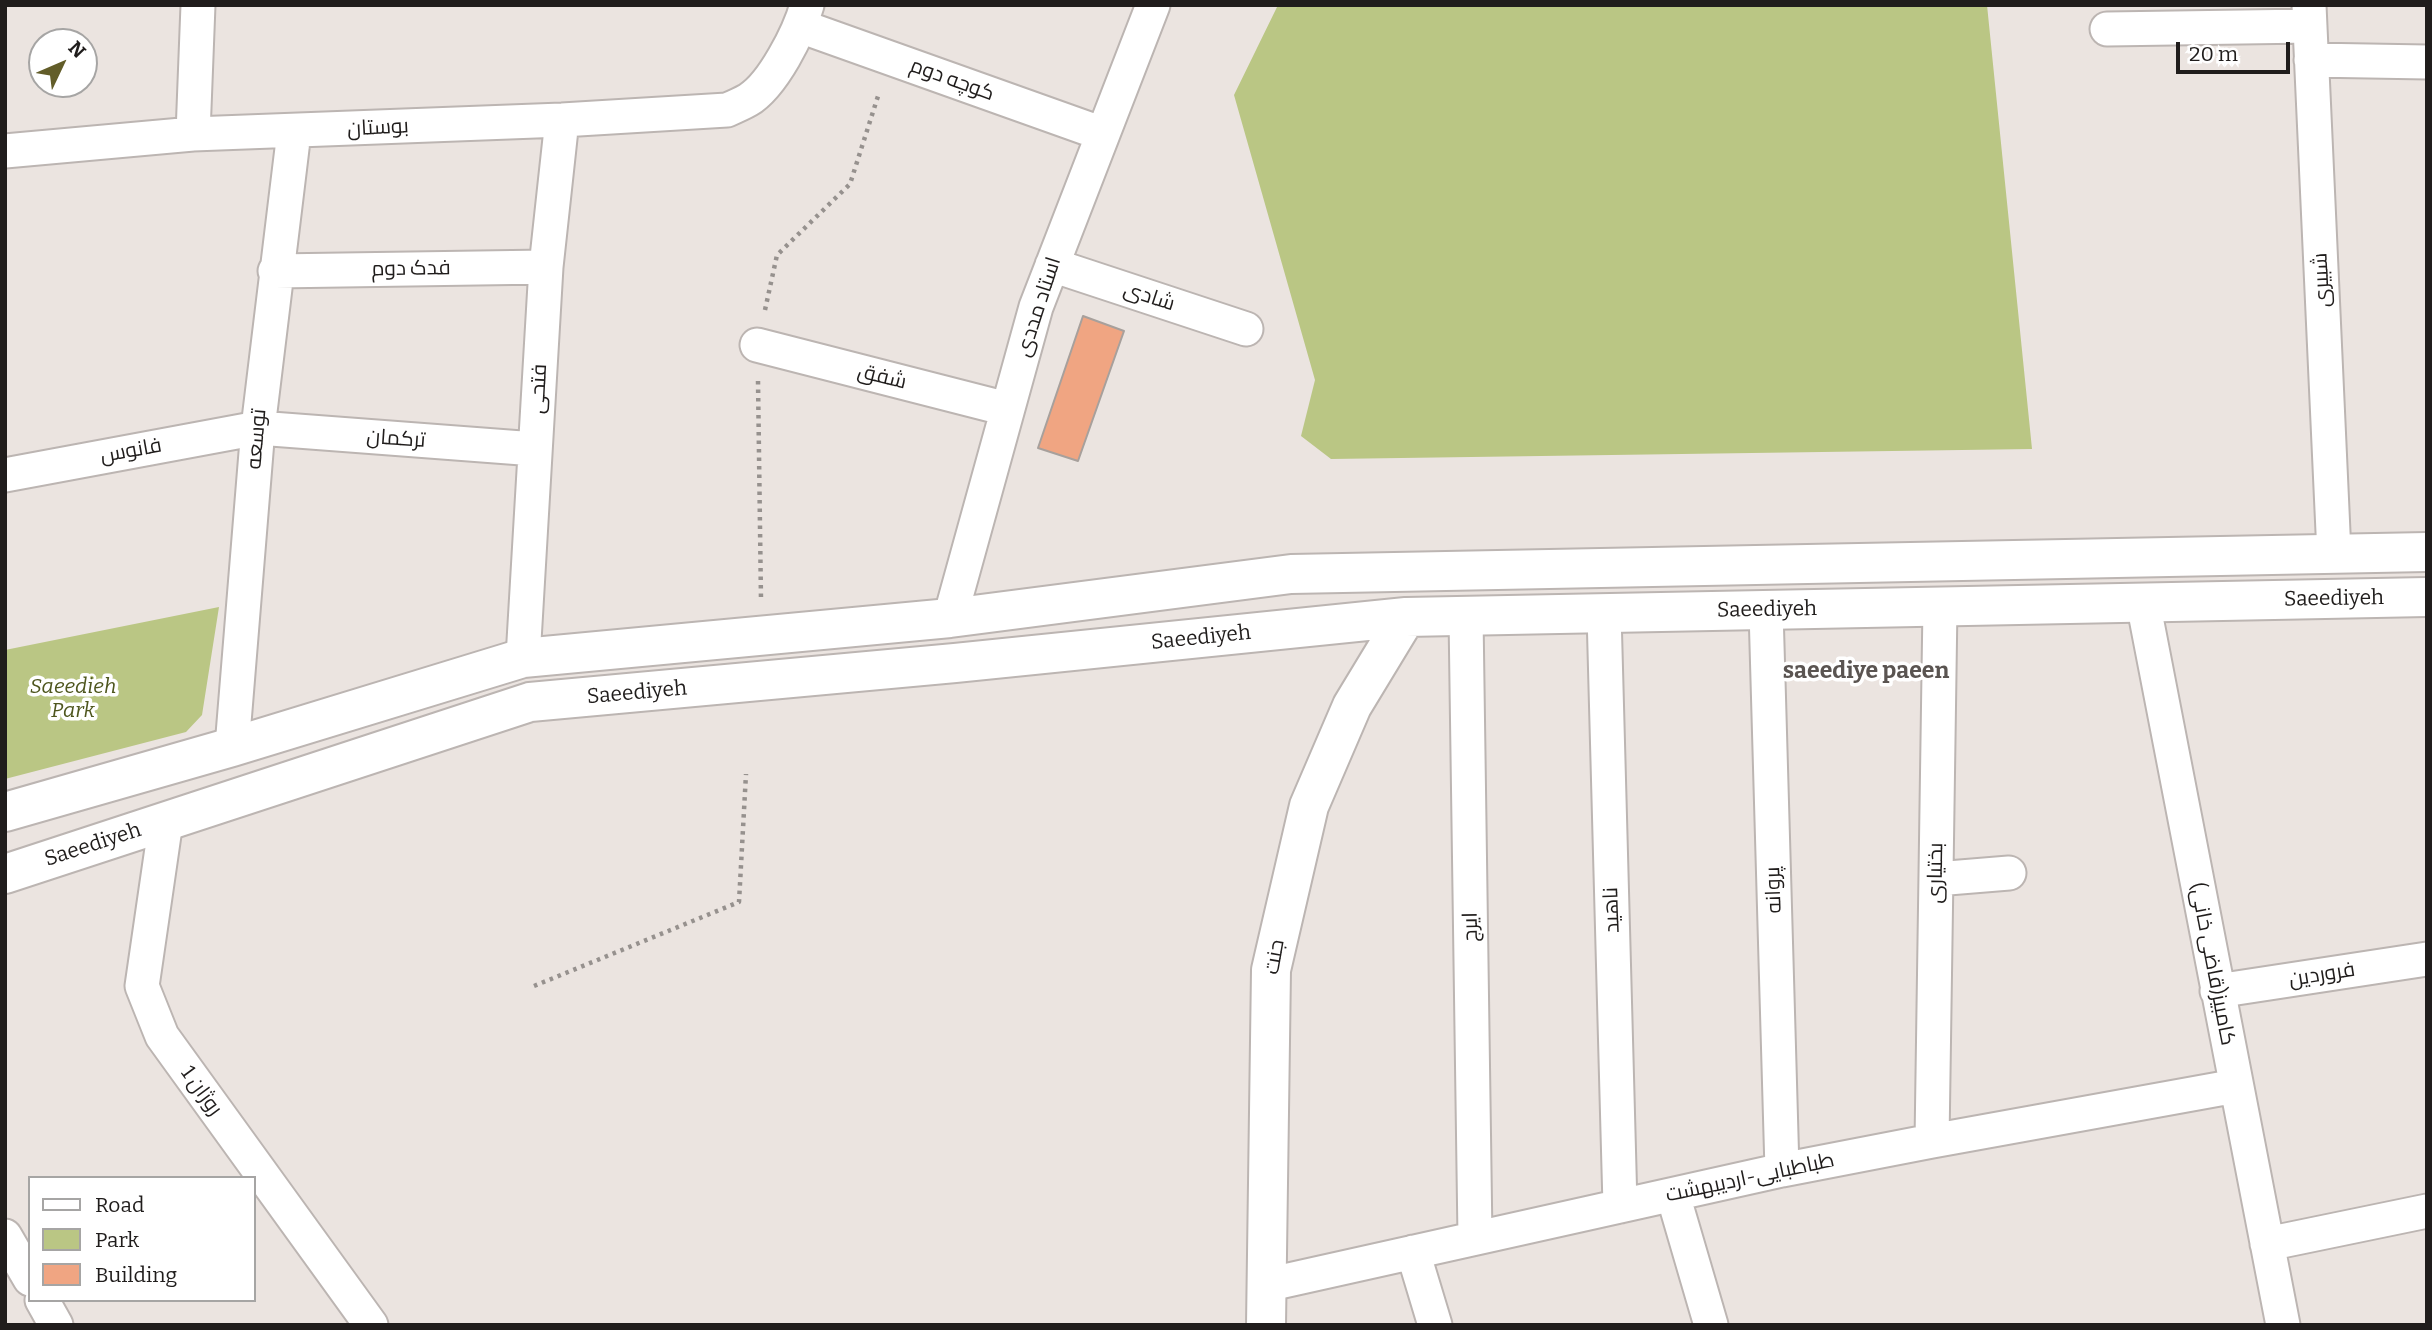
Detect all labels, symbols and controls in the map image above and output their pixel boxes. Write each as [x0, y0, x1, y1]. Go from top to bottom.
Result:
north arrow [28, 28, 98, 98]
scale bar [2180, 28, 2294, 72]
text: N [64, 36, 90, 63]
text: 20 m [2189, 41, 2238, 67]
street label: کوچه دوم [906, 53, 998, 107]
street label: بوستان [347, 114, 409, 142]
street label: شبیری [2308, 252, 2336, 308]
street label: استاد مددی [1011, 254, 1067, 360]
street label: فدک دوم [371, 256, 451, 282]
street label: شادی [1120, 277, 1178, 317]
street label: شفق [855, 359, 909, 395]
street label: فتحی [525, 363, 553, 415]
street label: توسعه [242, 408, 272, 470]
street label: ترکمان [365, 424, 427, 454]
street label: فانوس [98, 433, 164, 469]
street label: Saeediyeh [2284, 586, 2384, 612]
street label: Saeediyeh [1717, 597, 1817, 623]
street label: Saeediyeh [1150, 620, 1252, 656]
district label: saeediye paeen [1783, 658, 1949, 686]
park label: Saeedieh Park [30, 674, 116, 724]
street label: Saeediyeh [586, 676, 688, 710]
street label: Saeediyeh [41, 818, 145, 872]
street label: بختیاری [1923, 842, 1949, 904]
street label: پروانه [1761, 866, 1787, 914]
street label: کامبیز(قاضی خانی) [2184, 880, 2240, 1048]
street label: ناهید [1599, 887, 1625, 933]
street label: ایرج [1458, 912, 1484, 942]
street label: جنت [1260, 938, 1290, 976]
street label: فروردین [2287, 957, 2357, 993]
street label: روژان 1 [175, 1061, 227, 1121]
street label: طباطبایی-اردیبهشت [1663, 1148, 1837, 1208]
legend [28, 1176, 256, 1302]
text: Road [95, 1192, 144, 1218]
text: Park [95, 1227, 139, 1253]
text: Building [95, 1262, 177, 1288]

